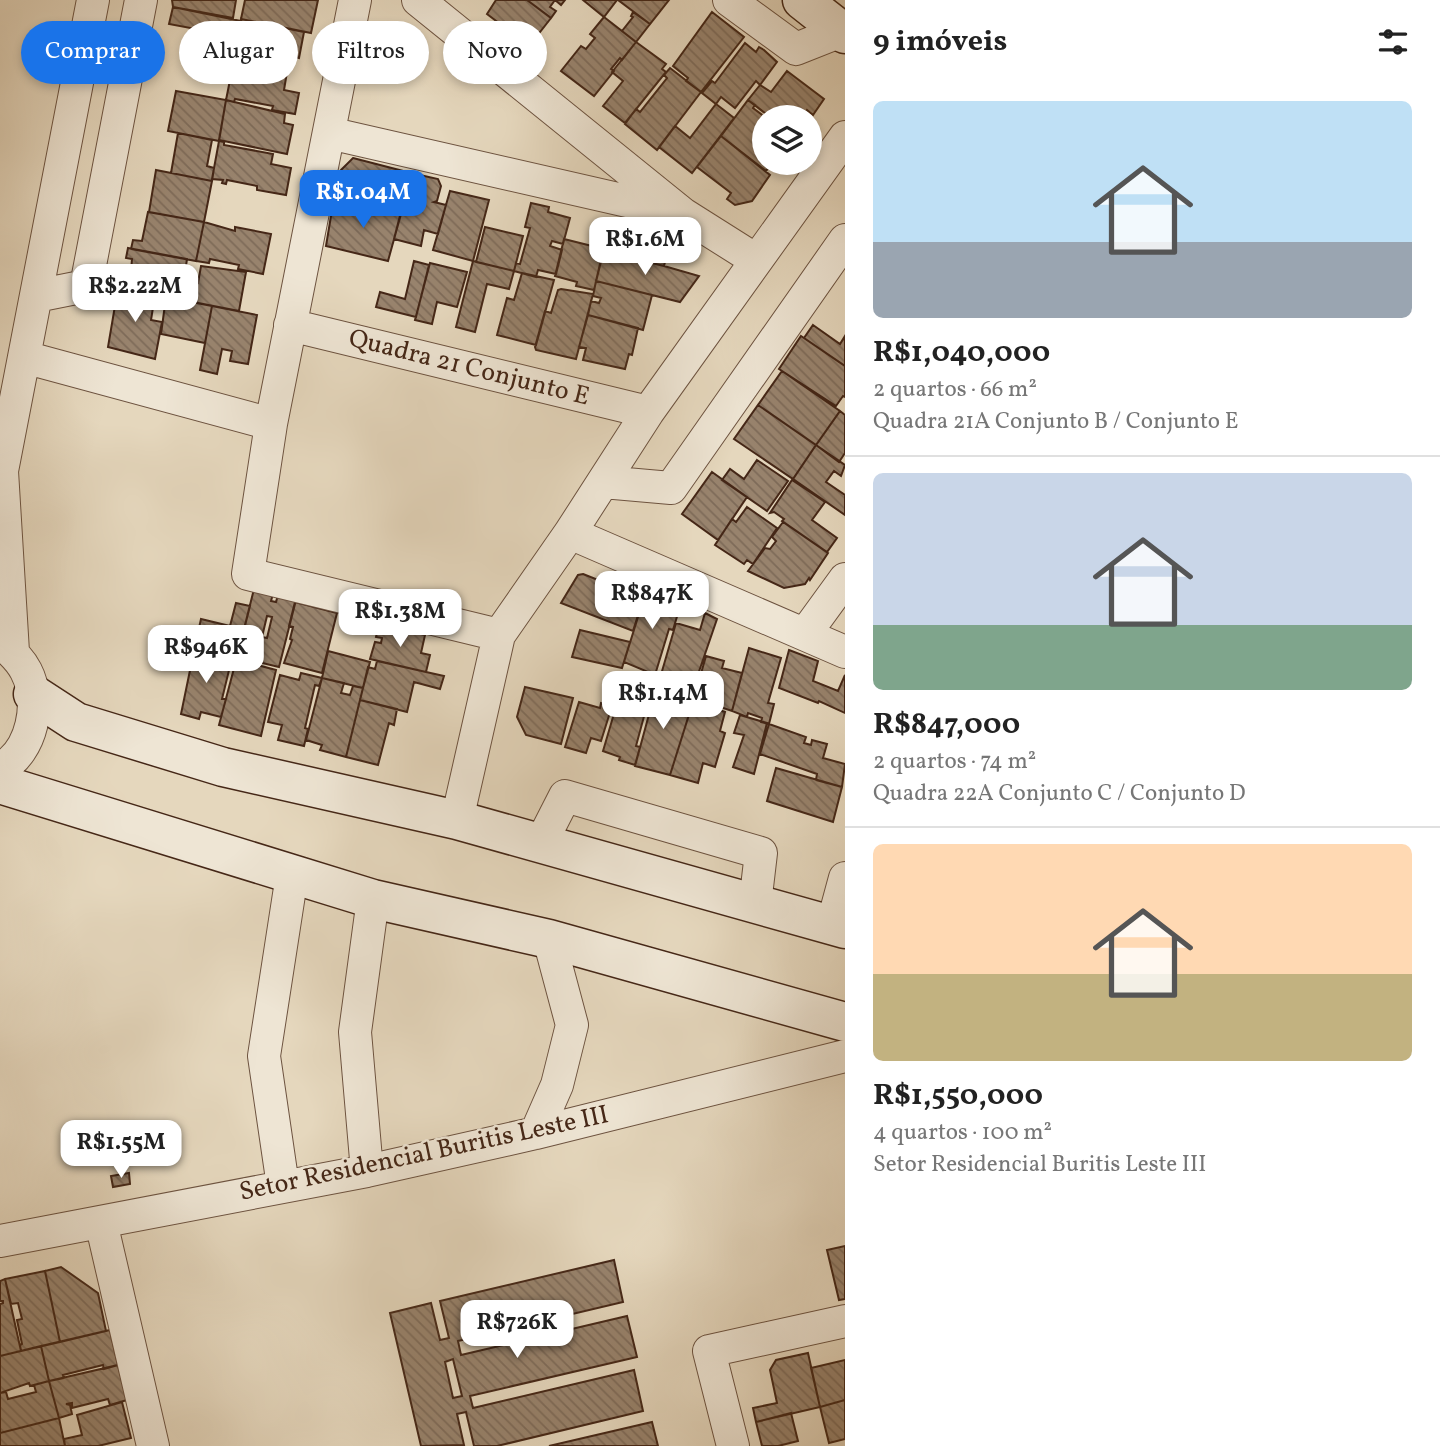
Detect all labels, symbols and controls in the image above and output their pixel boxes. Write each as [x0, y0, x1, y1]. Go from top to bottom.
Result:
chip: Comprar [21, 21, 165, 84]
chip: Alugar [179, 21, 298, 84]
chip: Filtros [312, 21, 429, 84]
chip: Novo [443, 21, 547, 84]
text: 9 imóveis [873, 21, 1007, 63]
icon: filters [1374, 23, 1412, 61]
map controls [752, 105, 822, 175]
button: layers [752, 105, 822, 175]
icon: home [1080, 147, 1206, 273]
pin: R$1.04M [298, 170, 428, 230]
text: R$1.04M [316, 177, 410, 209]
pin: R$1.6M [588, 218, 702, 277]
text: R$1.6M [605, 224, 685, 256]
pin: R$2.22M [70, 264, 200, 324]
text: R$2.22M [88, 271, 182, 303]
street label: Quadra 21 Conjunto E [345, 321, 593, 415]
text: R$1,040,000 [873, 332, 1050, 374]
text: 2 quartos · 66 m² [873, 374, 1037, 406]
text: Quadra 21A Conjunto B / Conjunto E [873, 406, 1238, 438]
icon: home [1080, 519, 1206, 645]
pin: R$847K [595, 572, 709, 631]
text: R$847K [611, 578, 693, 610]
pin: R$1.38M [335, 590, 465, 649]
text: R$1.38M [355, 596, 445, 628]
pin: R$946K [149, 626, 263, 685]
text: R$946K [164, 632, 248, 664]
pin: R$1.14M [598, 672, 728, 731]
text: R$1.14M [618, 678, 708, 710]
text: R$847,000 [873, 704, 1020, 746]
text: 2 quartos · 74 m² [873, 746, 1036, 778]
text: Quadra 22A Conjunto C / Conjunto D [873, 778, 1246, 810]
icon: home [1080, 890, 1206, 1016]
text: R$1,550,000 [873, 1075, 1043, 1117]
street label: Setor Residencial Buritis Leste III [236, 1097, 612, 1211]
text: 4 quartos · 100 m² [873, 1117, 1052, 1149]
pin: R$1.55M [56, 1120, 186, 1180]
text: R$1.55M [77, 1127, 165, 1159]
text: Setor Residencial Buritis Leste III [873, 1149, 1206, 1181]
pin: R$726K [460, 1300, 574, 1360]
text: R$726K [477, 1307, 558, 1339]

